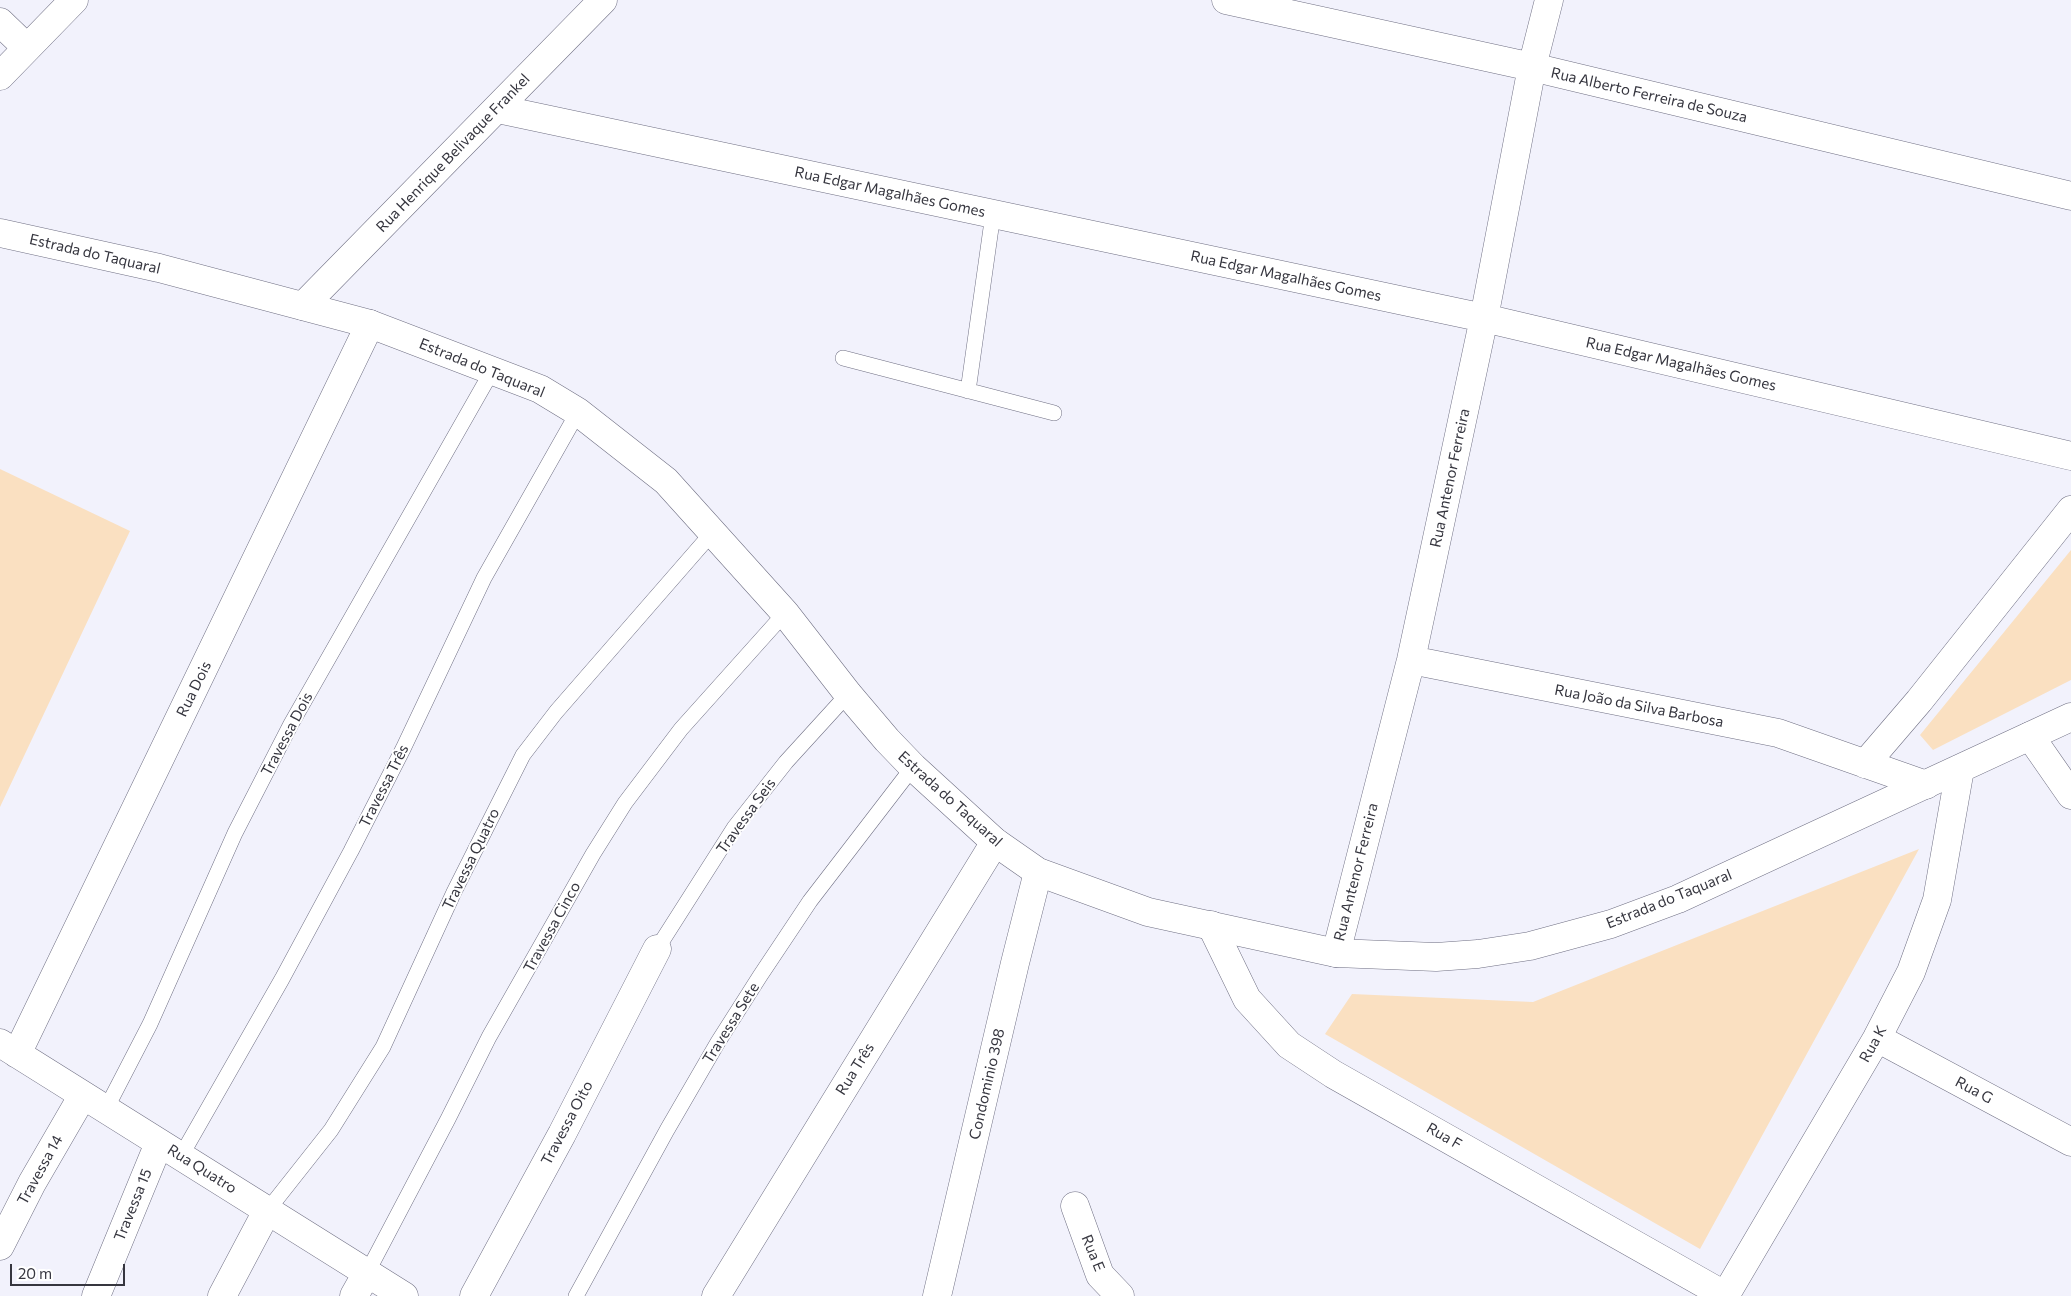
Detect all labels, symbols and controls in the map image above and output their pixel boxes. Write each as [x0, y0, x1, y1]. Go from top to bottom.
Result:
street label: Rua Alberto Ferreira de Souza [1549, 64, 1749, 126]
street label: Rua Henrique Belivaque Frankel [372, 70, 534, 236]
street label: Rua Edgar Magalhães Gomes [793, 163, 987, 221]
street label: Estrada do Taquaral [28, 230, 162, 278]
street label: Rua Edgar Magalhães Gomes [1189, 247, 1383, 305]
street label: Rua Edgar Magalhães Gomes [1584, 333, 1778, 395]
street label: Estrada do Taquaral [417, 335, 547, 401]
street label: Rua Antenor Ferreira [1426, 407, 1474, 549]
street label: Rua Dois [173, 658, 215, 720]
street label: Rua João da Silva Barbosa [1553, 681, 1725, 731]
street label: Travessa Dois [257, 689, 317, 779]
street label: Travessa Três [355, 742, 413, 830]
street label: Estrada do Taquaral [894, 747, 1006, 851]
street label: Travessa Seis [713, 775, 779, 857]
street label: Rua Antenor Ferreira [1330, 801, 1382, 943]
street label: Travessa Quatro [439, 805, 503, 913]
street label: Estrada do Taquaral [1604, 866, 1734, 932]
street label: Travessa Cinco [520, 879, 584, 975]
street label: Travessa Sete [699, 979, 763, 1067]
street label: Rua K [1856, 1023, 1890, 1065]
street label: Condominio 398 [965, 1027, 1009, 1141]
street label: Rua Três [832, 1040, 878, 1098]
street label: Rua G [1952, 1073, 1996, 1107]
street label: Travessa Oito [537, 1078, 597, 1168]
street label: Rua F [1423, 1119, 1465, 1153]
street label: Travessa 14 [13, 1132, 67, 1208]
street label: Rua Quatro [164, 1141, 240, 1197]
street label: Travessa 15 [110, 1166, 156, 1244]
street label: Rua E [1078, 1232, 1108, 1274]
scale bar [12, 1254, 128, 1286]
text: 20 m [18, 1264, 52, 1282]

